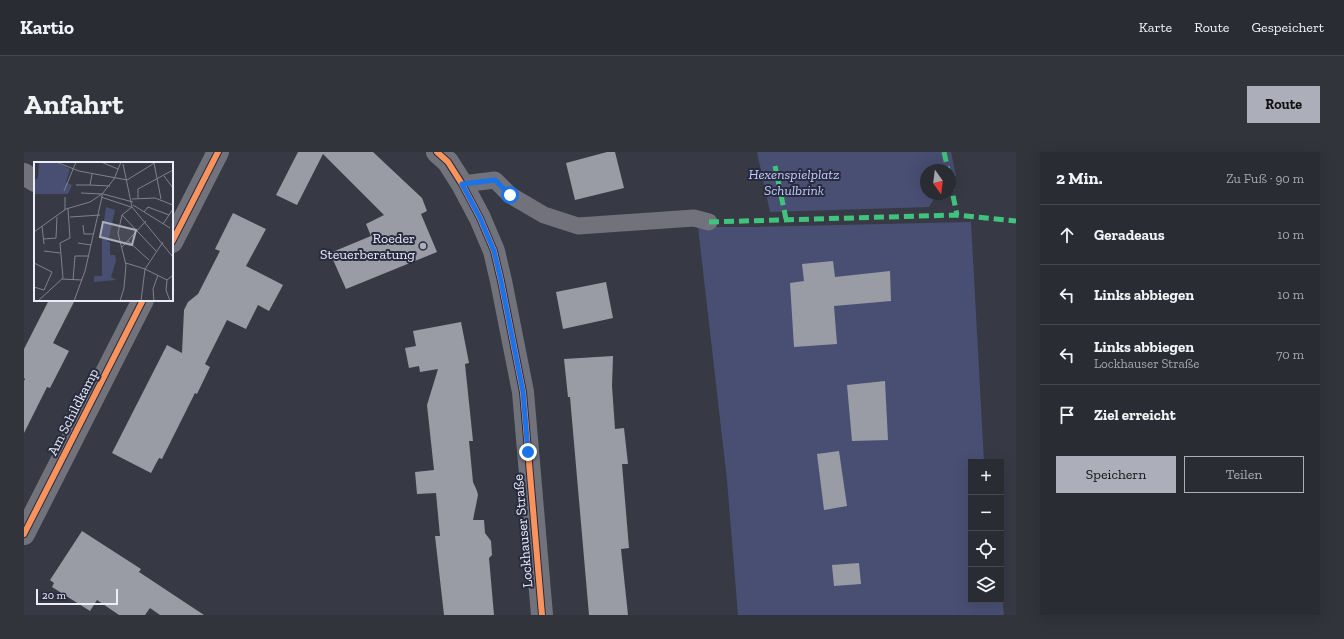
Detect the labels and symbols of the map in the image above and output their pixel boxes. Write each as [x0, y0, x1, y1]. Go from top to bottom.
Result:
inset map [34, 162, 173, 301]
north arrow [920, 164, 956, 200]
park label: Hexenspielplatz Schulbrink [749, 166, 839, 199]
route start [501, 186, 519, 204]
place label: Roeder Steuerberatung [320, 230, 415, 263]
marker: Roeder Steuerberatung [418, 241, 428, 251]
street label: Am Schildkamp [44, 365, 102, 458]
route end [519, 443, 537, 461]
street label: Lockhauser Straße [510, 473, 536, 588]
scale bar [36, 587, 118, 606]

